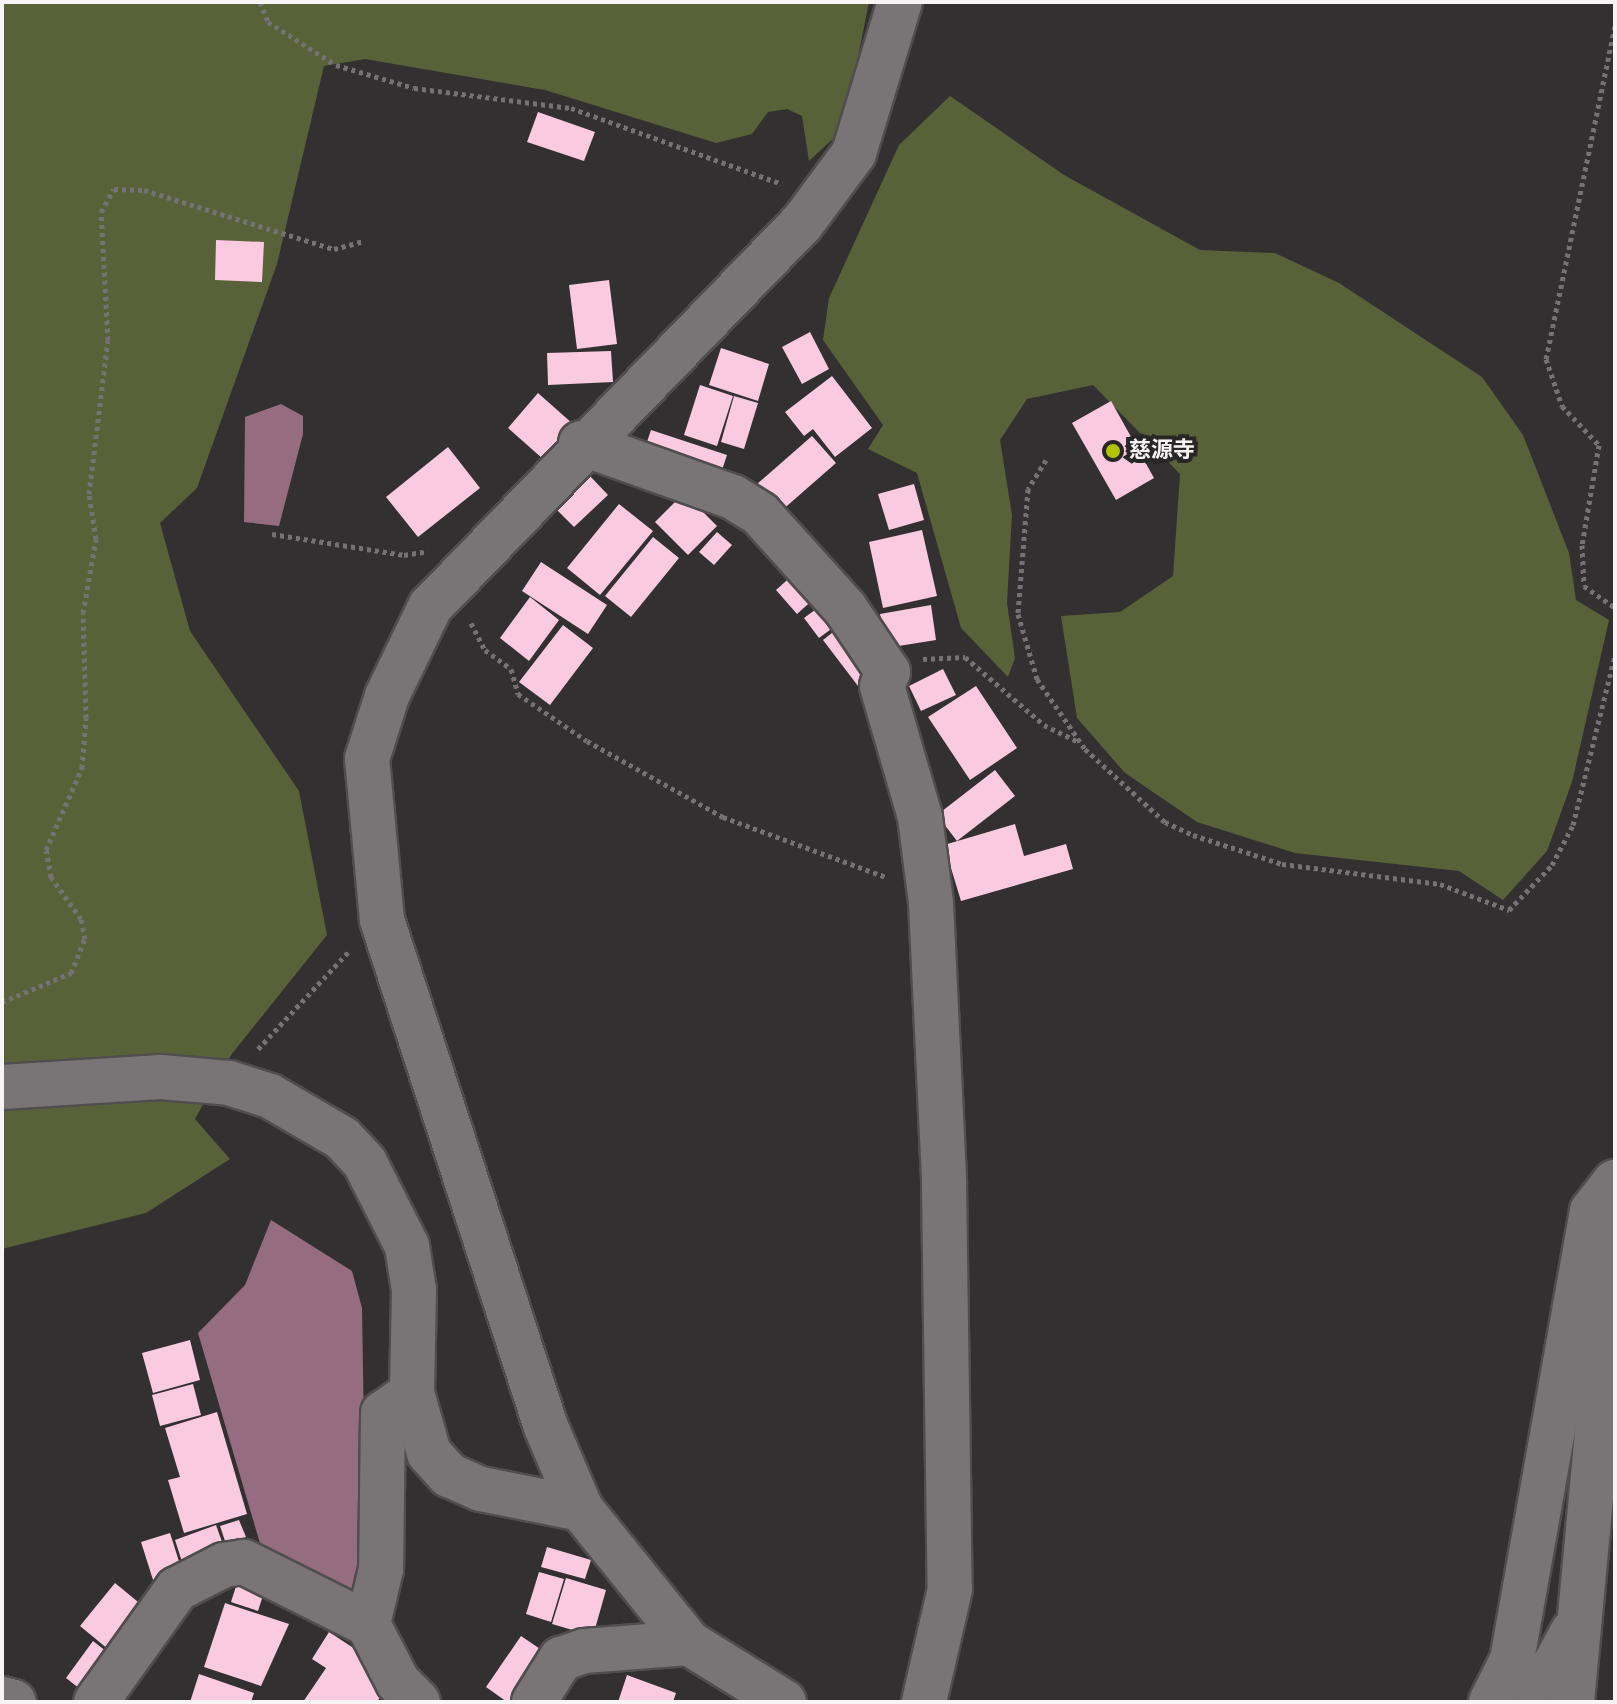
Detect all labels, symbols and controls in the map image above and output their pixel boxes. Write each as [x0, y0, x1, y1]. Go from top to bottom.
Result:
place label: 慈源寺 [1129, 438, 1195, 464]
marker: 慈源寺 [1104, 442, 1122, 460]

